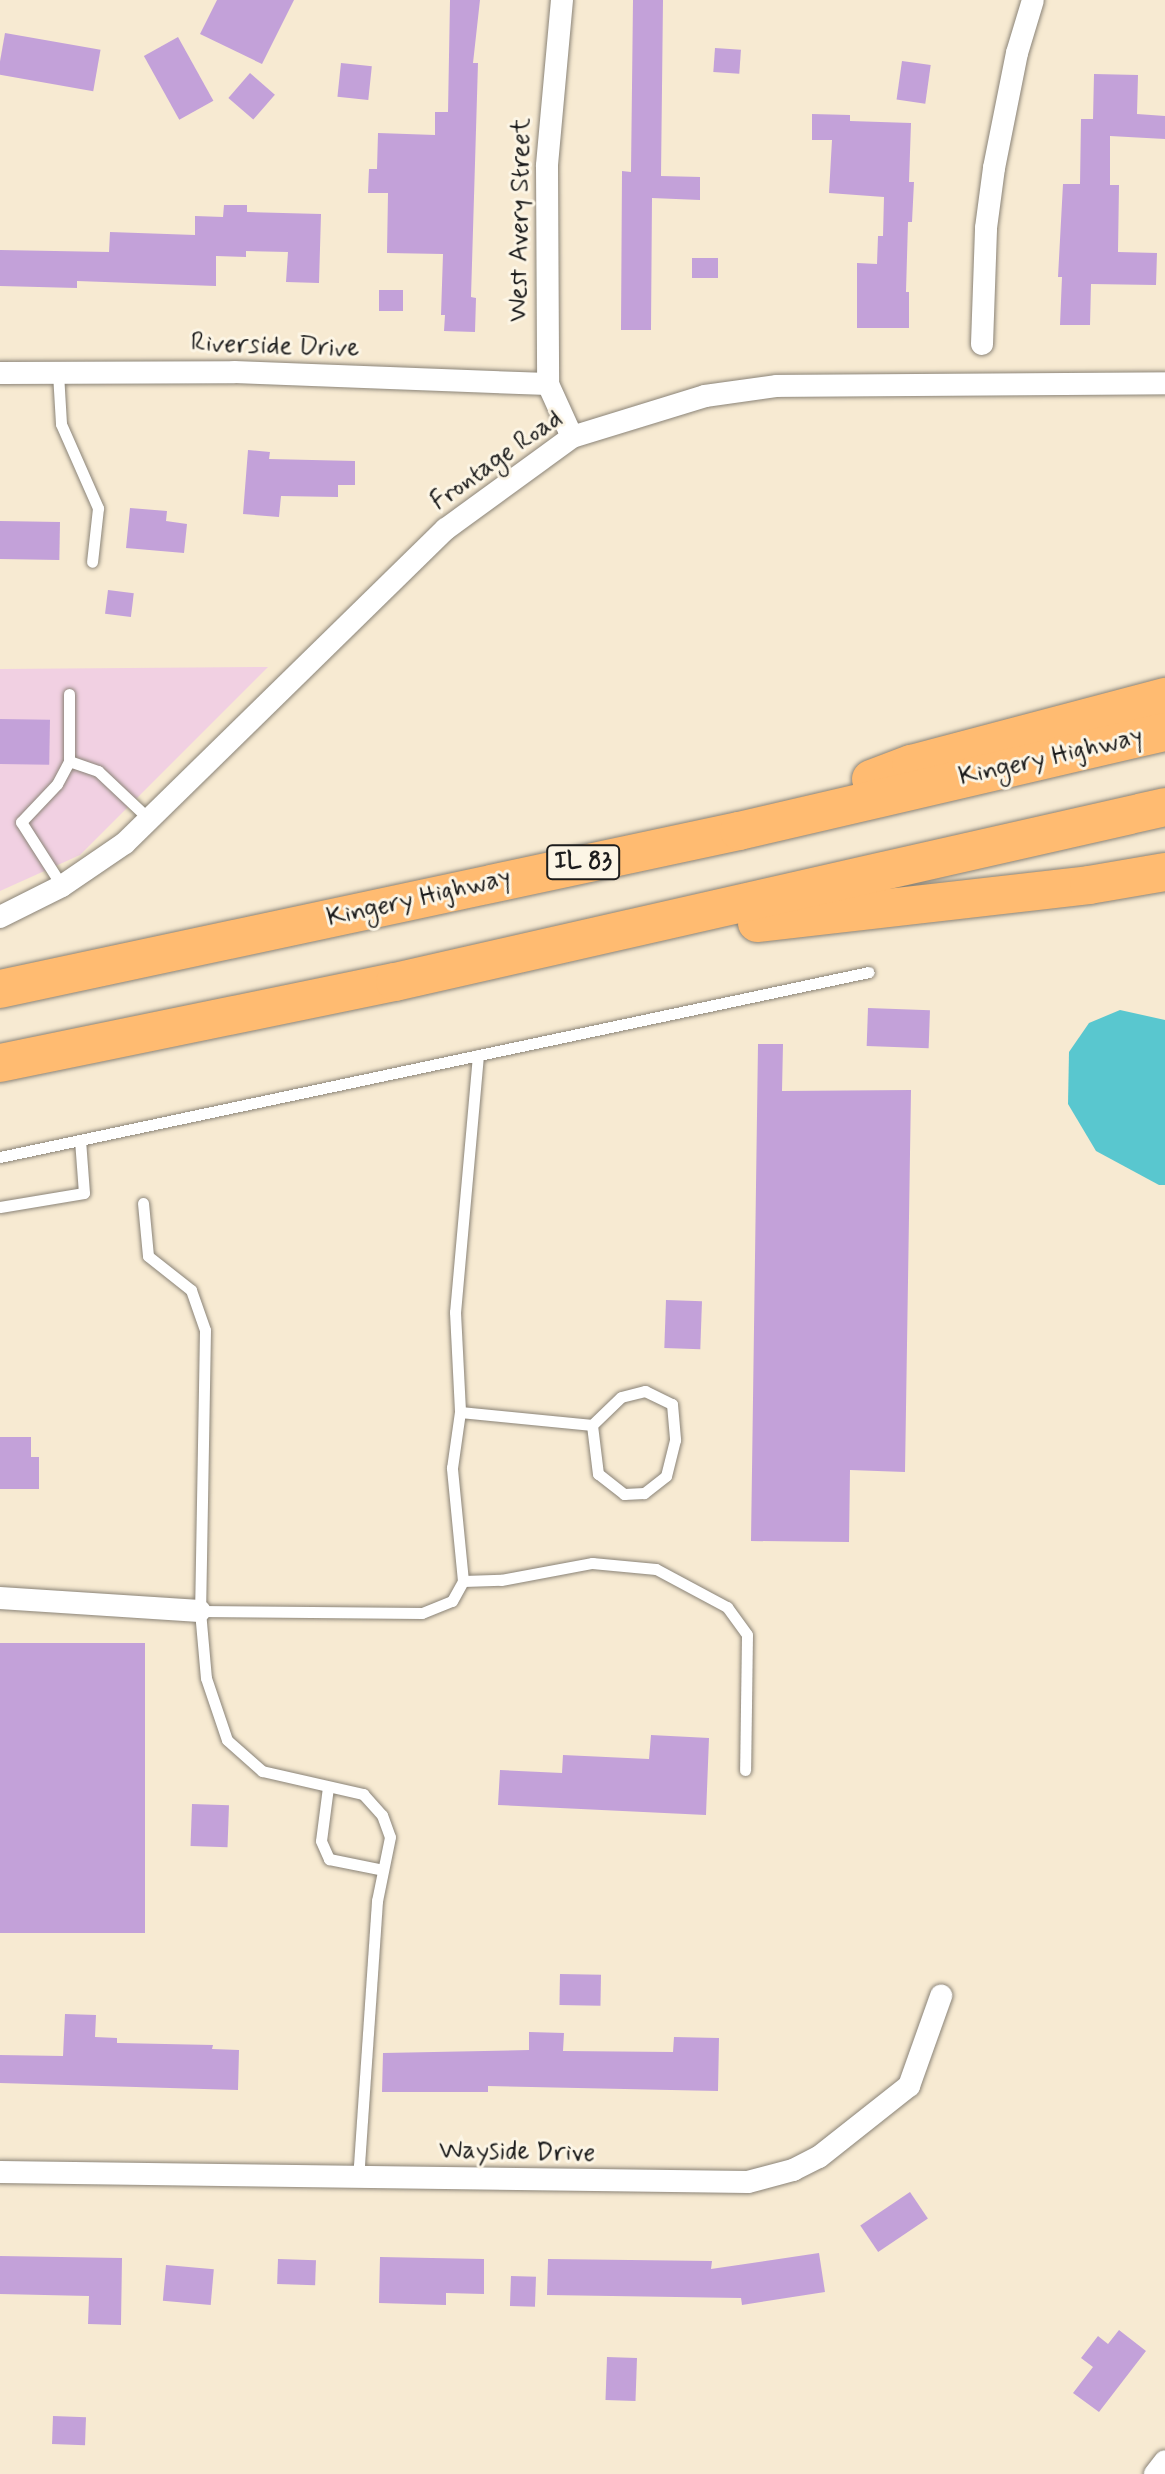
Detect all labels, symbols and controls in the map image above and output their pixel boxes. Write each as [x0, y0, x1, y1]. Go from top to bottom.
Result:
street label: West Avery Street [504, 118, 538, 322]
street label: Riverside Drive [192, 329, 358, 365]
street label: Frontage Road [425, 404, 569, 518]
street label: Kingery Highway [957, 722, 1145, 794]
road number: IL 83 [545, 842, 621, 882]
street label: Kingery Highway [325, 863, 513, 935]
street label: Wayside Drive [439, 2136, 595, 2170]

